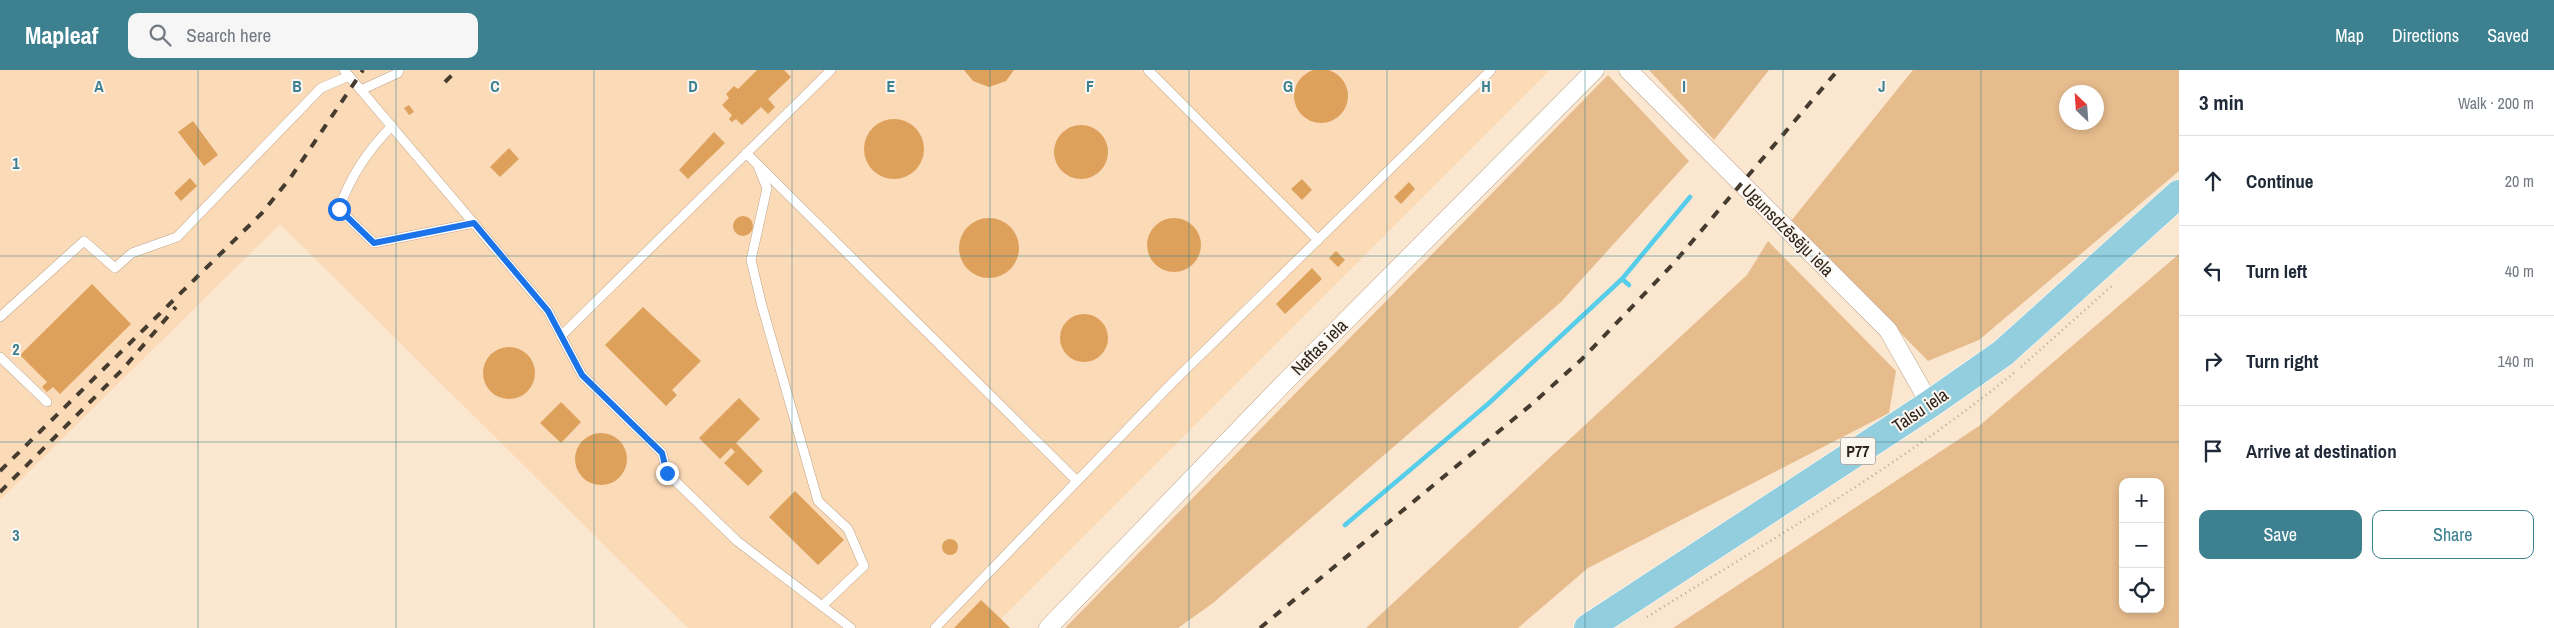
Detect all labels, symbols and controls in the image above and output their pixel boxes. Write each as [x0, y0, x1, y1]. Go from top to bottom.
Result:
search box [128, 13, 478, 58]
text: Mapleaf [25, 19, 98, 51]
icon: search [146, 21, 174, 49]
text: Search here [186, 22, 271, 48]
text: Map [2335, 23, 2364, 48]
text: Directions [2392, 23, 2459, 48]
text: Saved [2487, 23, 2529, 48]
text: A [94, 75, 104, 97]
text: B [292, 75, 302, 97]
text: C [490, 75, 500, 97]
text: D [688, 75, 698, 97]
text: E [887, 75, 896, 97]
text: F [1086, 75, 1094, 97]
text: G [1283, 75, 1293, 97]
text: H [1481, 75, 1491, 97]
text: I [1682, 75, 1686, 97]
text: J [1878, 75, 1886, 97]
north arrow [2059, 85, 2104, 130]
text: 3 min [2199, 88, 2244, 117]
text: Walk · 200 m [2458, 92, 2534, 114]
text: 1 [12, 152, 20, 174]
icon: ahead [2199, 167, 2227, 195]
text: Continue [2246, 168, 2314, 194]
text: 20 m [2505, 170, 2534, 192]
street label: Ugunsdzēsēju iela [1736, 178, 1840, 282]
route start [328, 198, 351, 221]
icon: left [2199, 257, 2227, 285]
text: Turn left [2246, 258, 2307, 284]
text: 40 m [2505, 260, 2534, 282]
street label: Naftas iela [1285, 313, 1353, 381]
text: 2 [12, 338, 20, 360]
icon: right [2199, 347, 2227, 375]
text: Turn right [2246, 348, 2318, 374]
text: 140 m [2498, 350, 2534, 372]
street label: Talsu iela [1887, 382, 1953, 438]
icon: arrive [2199, 437, 2227, 465]
road number: P77 [1840, 438, 1876, 464]
text: Arrive at destination [2246, 438, 2397, 464]
route end [656, 462, 679, 485]
map controls [2119, 478, 2164, 613]
button: + [2119, 478, 2164, 523]
button: Save [2199, 510, 2362, 559]
button: Share [2372, 510, 2534, 559]
button: − [2119, 523, 2164, 568]
text: 3 [12, 524, 20, 546]
button: locate [2119, 568, 2164, 613]

